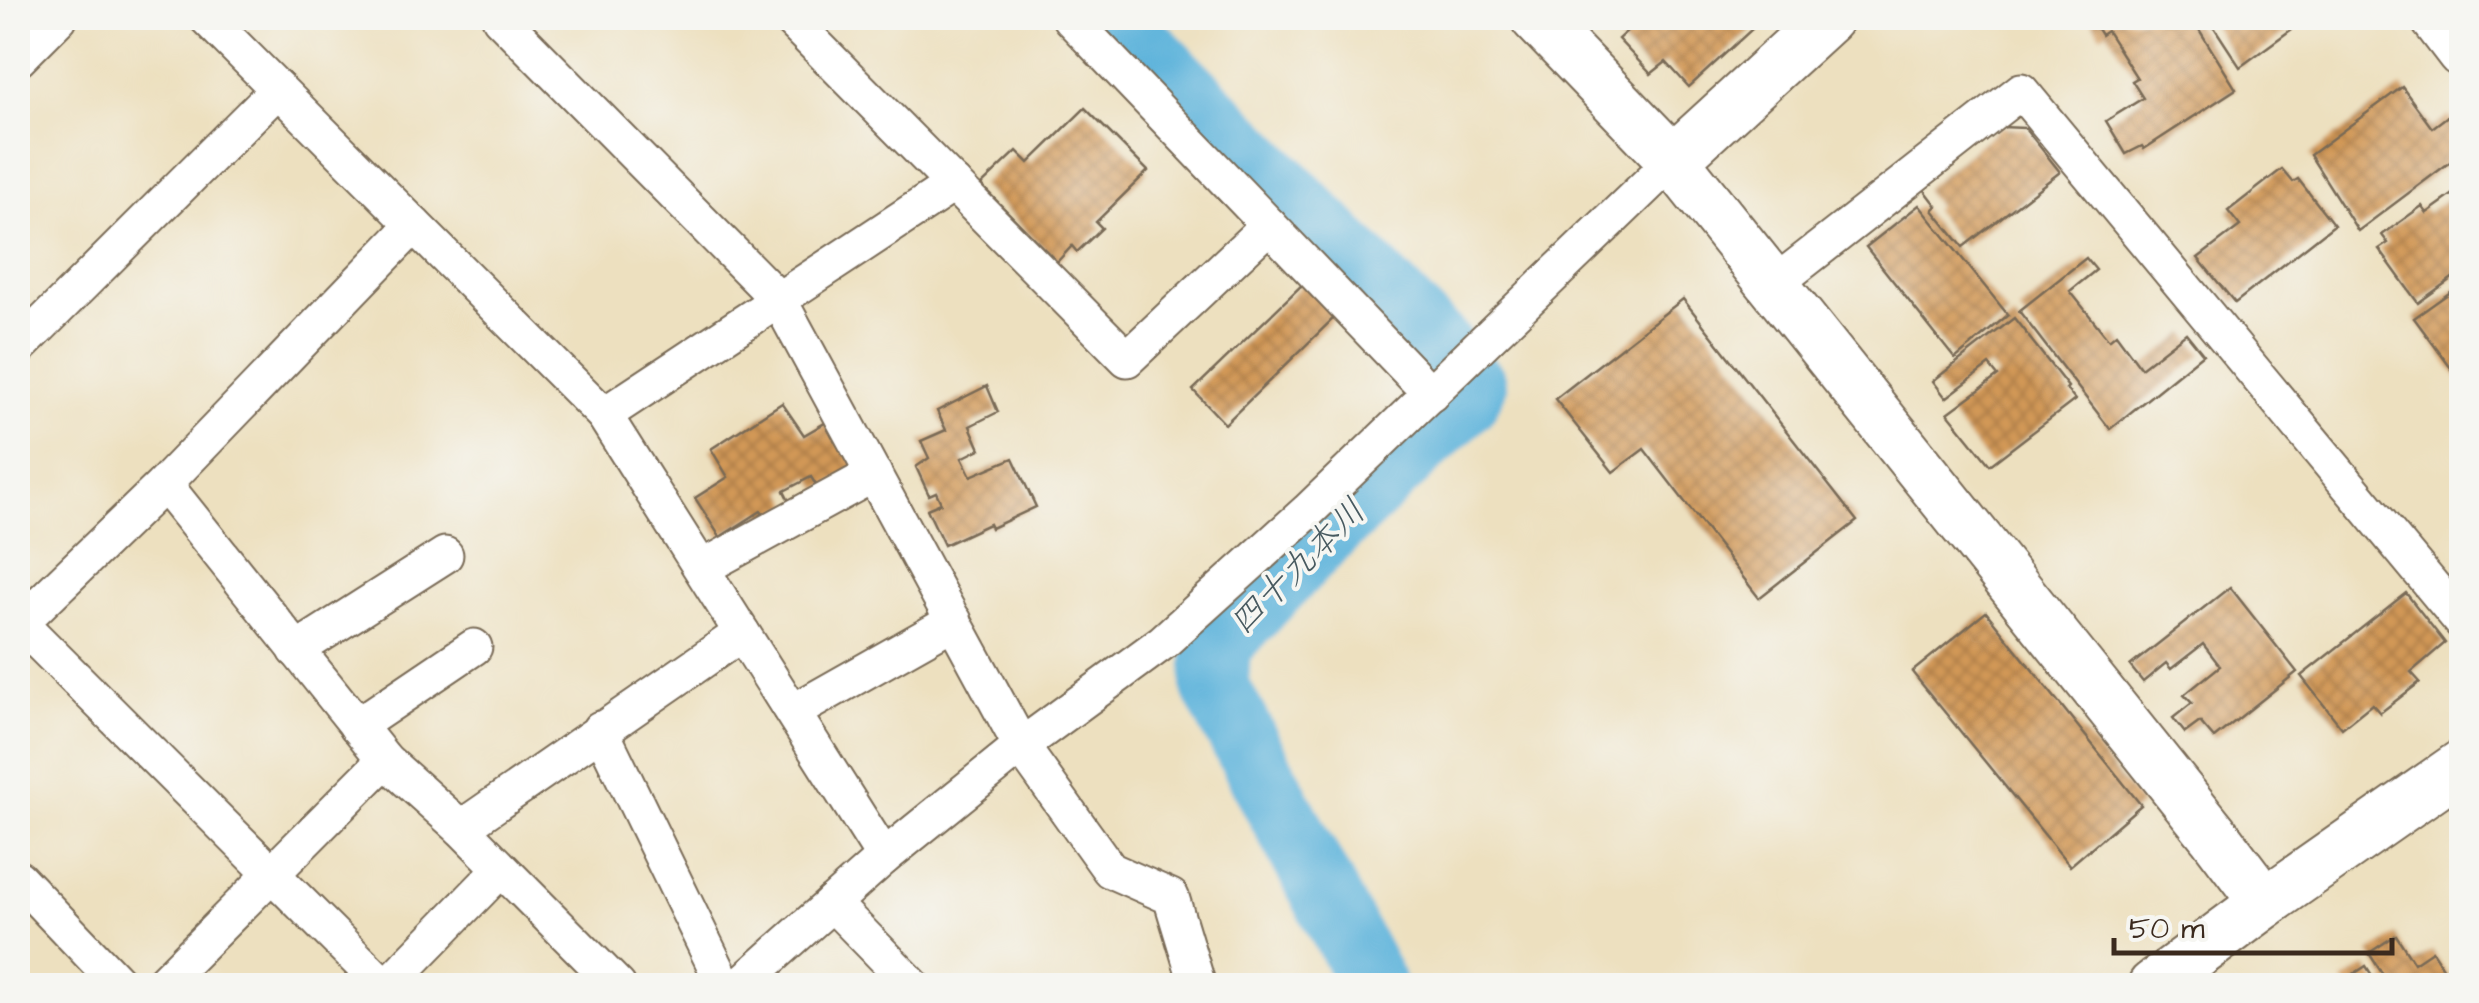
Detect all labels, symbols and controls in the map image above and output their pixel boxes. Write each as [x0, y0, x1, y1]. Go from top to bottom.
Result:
water label: 四十九本川 [1219, 488, 1377, 646]
scale bar [2114, 893, 2392, 955]
text: 50 m [2129, 908, 2205, 950]

